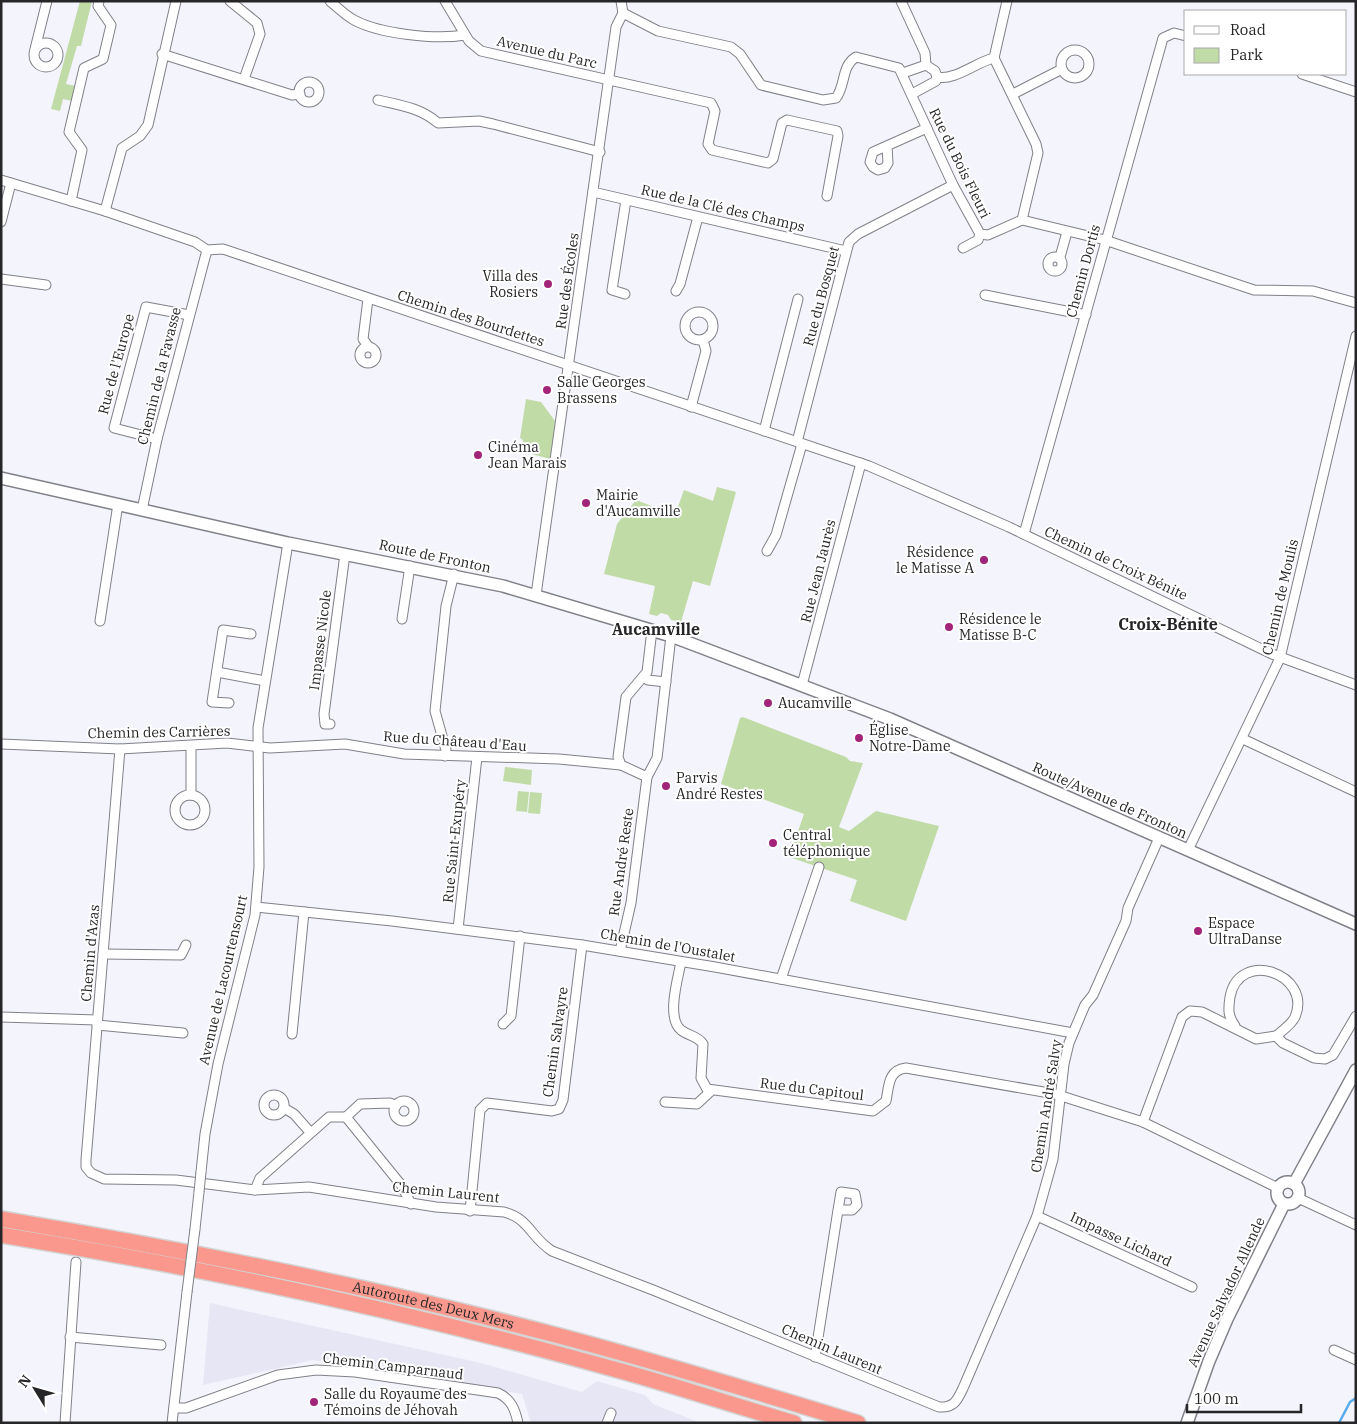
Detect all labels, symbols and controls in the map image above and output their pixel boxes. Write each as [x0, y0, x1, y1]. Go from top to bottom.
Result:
legend [1184, 10, 1347, 75]
text: Road [1230, 20, 1266, 39]
street label: Avenue du Parc [495, 32, 599, 72]
text: Park [1230, 45, 1263, 64]
street label: Rue du Bois Fleuri [925, 105, 995, 221]
street label: Rue de la Clé des Champs [639, 180, 807, 236]
street label: Chemin Dortis [1062, 222, 1104, 319]
street label: Rue des Écoles [550, 231, 583, 330]
street label: Rue du Bosquet [799, 244, 843, 348]
place label: Villa des Rosiers [482, 267, 538, 301]
marker: Villa des Rosiers [542, 278, 554, 290]
street label: Chemin des Bourdettes [395, 286, 547, 350]
street label: Chemin de la Favasse [133, 305, 185, 447]
street label: Rue de l'Europe [94, 312, 138, 416]
place label: Salle Georges Brassens [557, 373, 646, 407]
marker: Salle Georges Brassens [541, 384, 553, 396]
place label: Cinéma Jean Marais [488, 438, 567, 472]
marker: Cinéma Jean Marais [472, 449, 484, 461]
place label: Mairie d'Aucamville [596, 486, 680, 520]
marker: Mairie d'Aucamville [580, 497, 592, 509]
street label: Rue Jean Jaurès [796, 517, 840, 624]
street label: Chemin de Croix Bénite [1042, 522, 1190, 604]
street label: Route de Fronton [377, 535, 493, 577]
street label: Chemin de Moulis [1258, 537, 1302, 657]
place label: Résidence le Matisse A [896, 543, 974, 577]
marker: Résidence le Matisse A [978, 554, 990, 566]
street label: Impasse Nicole [305, 589, 335, 691]
place label: Résidence le Matisse B-C [959, 610, 1041, 644]
district label: Croix-Bénite [1118, 614, 1218, 634]
district label: Aucamville [612, 619, 700, 639]
marker: Résidence le Matisse B-C [943, 621, 955, 633]
place label: Aucamville [778, 694, 852, 712]
marker: Aucamville [762, 697, 774, 709]
place label: Église Notre-Dame [869, 720, 950, 755]
street label: Chemin des Carrières [87, 722, 231, 742]
street label: Rue du Château d'Eau [383, 727, 528, 755]
marker: Église Notre-Dame [853, 732, 865, 744]
street label: Route/Avenue de Fronton [1030, 758, 1190, 842]
place label: Parvis André Restes [676, 769, 763, 803]
street label: Rue Saint-Exupéry [439, 778, 469, 904]
marker: Parvis André Restes [660, 780, 672, 792]
street label: Rue André Reste [605, 807, 637, 917]
place label: Central téléphonique [783, 826, 870, 860]
marker: Central téléphonique [767, 837, 779, 849]
street label: Avenue de Lacourtensourt [195, 893, 251, 1067]
street label: Chemin d'Azas [77, 904, 103, 1002]
place label: Espace UltraDanse [1208, 914, 1282, 948]
street label: Chemin de l'Oustalet [599, 924, 737, 966]
marker: Espace UltraDanse [1192, 925, 1204, 937]
street label: Chemin Salvayre [538, 986, 572, 1098]
street label: Chemin André Salvy [1027, 1038, 1066, 1174]
street label: Rue du Capitoul [759, 1074, 865, 1104]
street label: Chemin Laurent [392, 1177, 500, 1207]
street label: Impasse Lichard [1067, 1208, 1175, 1271]
street label: Avenue Salvador Allende [1183, 1214, 1269, 1370]
street label: Autoroute des Deux Mers [351, 1277, 516, 1333]
street label: Chemin Laurent [779, 1320, 885, 1378]
street label: Chemin Camparnaud [322, 1348, 465, 1384]
north arrow [10, 1364, 60, 1414]
text: N [14, 1371, 35, 1391]
scale bar [1187, 1382, 1301, 1414]
place label: Salle du Royaume des Témoins de Jéhovah [324, 1385, 467, 1419]
text: 100 m [1194, 1389, 1239, 1408]
marker: Salle du Royaume des Témoins de Jéhovah [308, 1396, 320, 1408]

